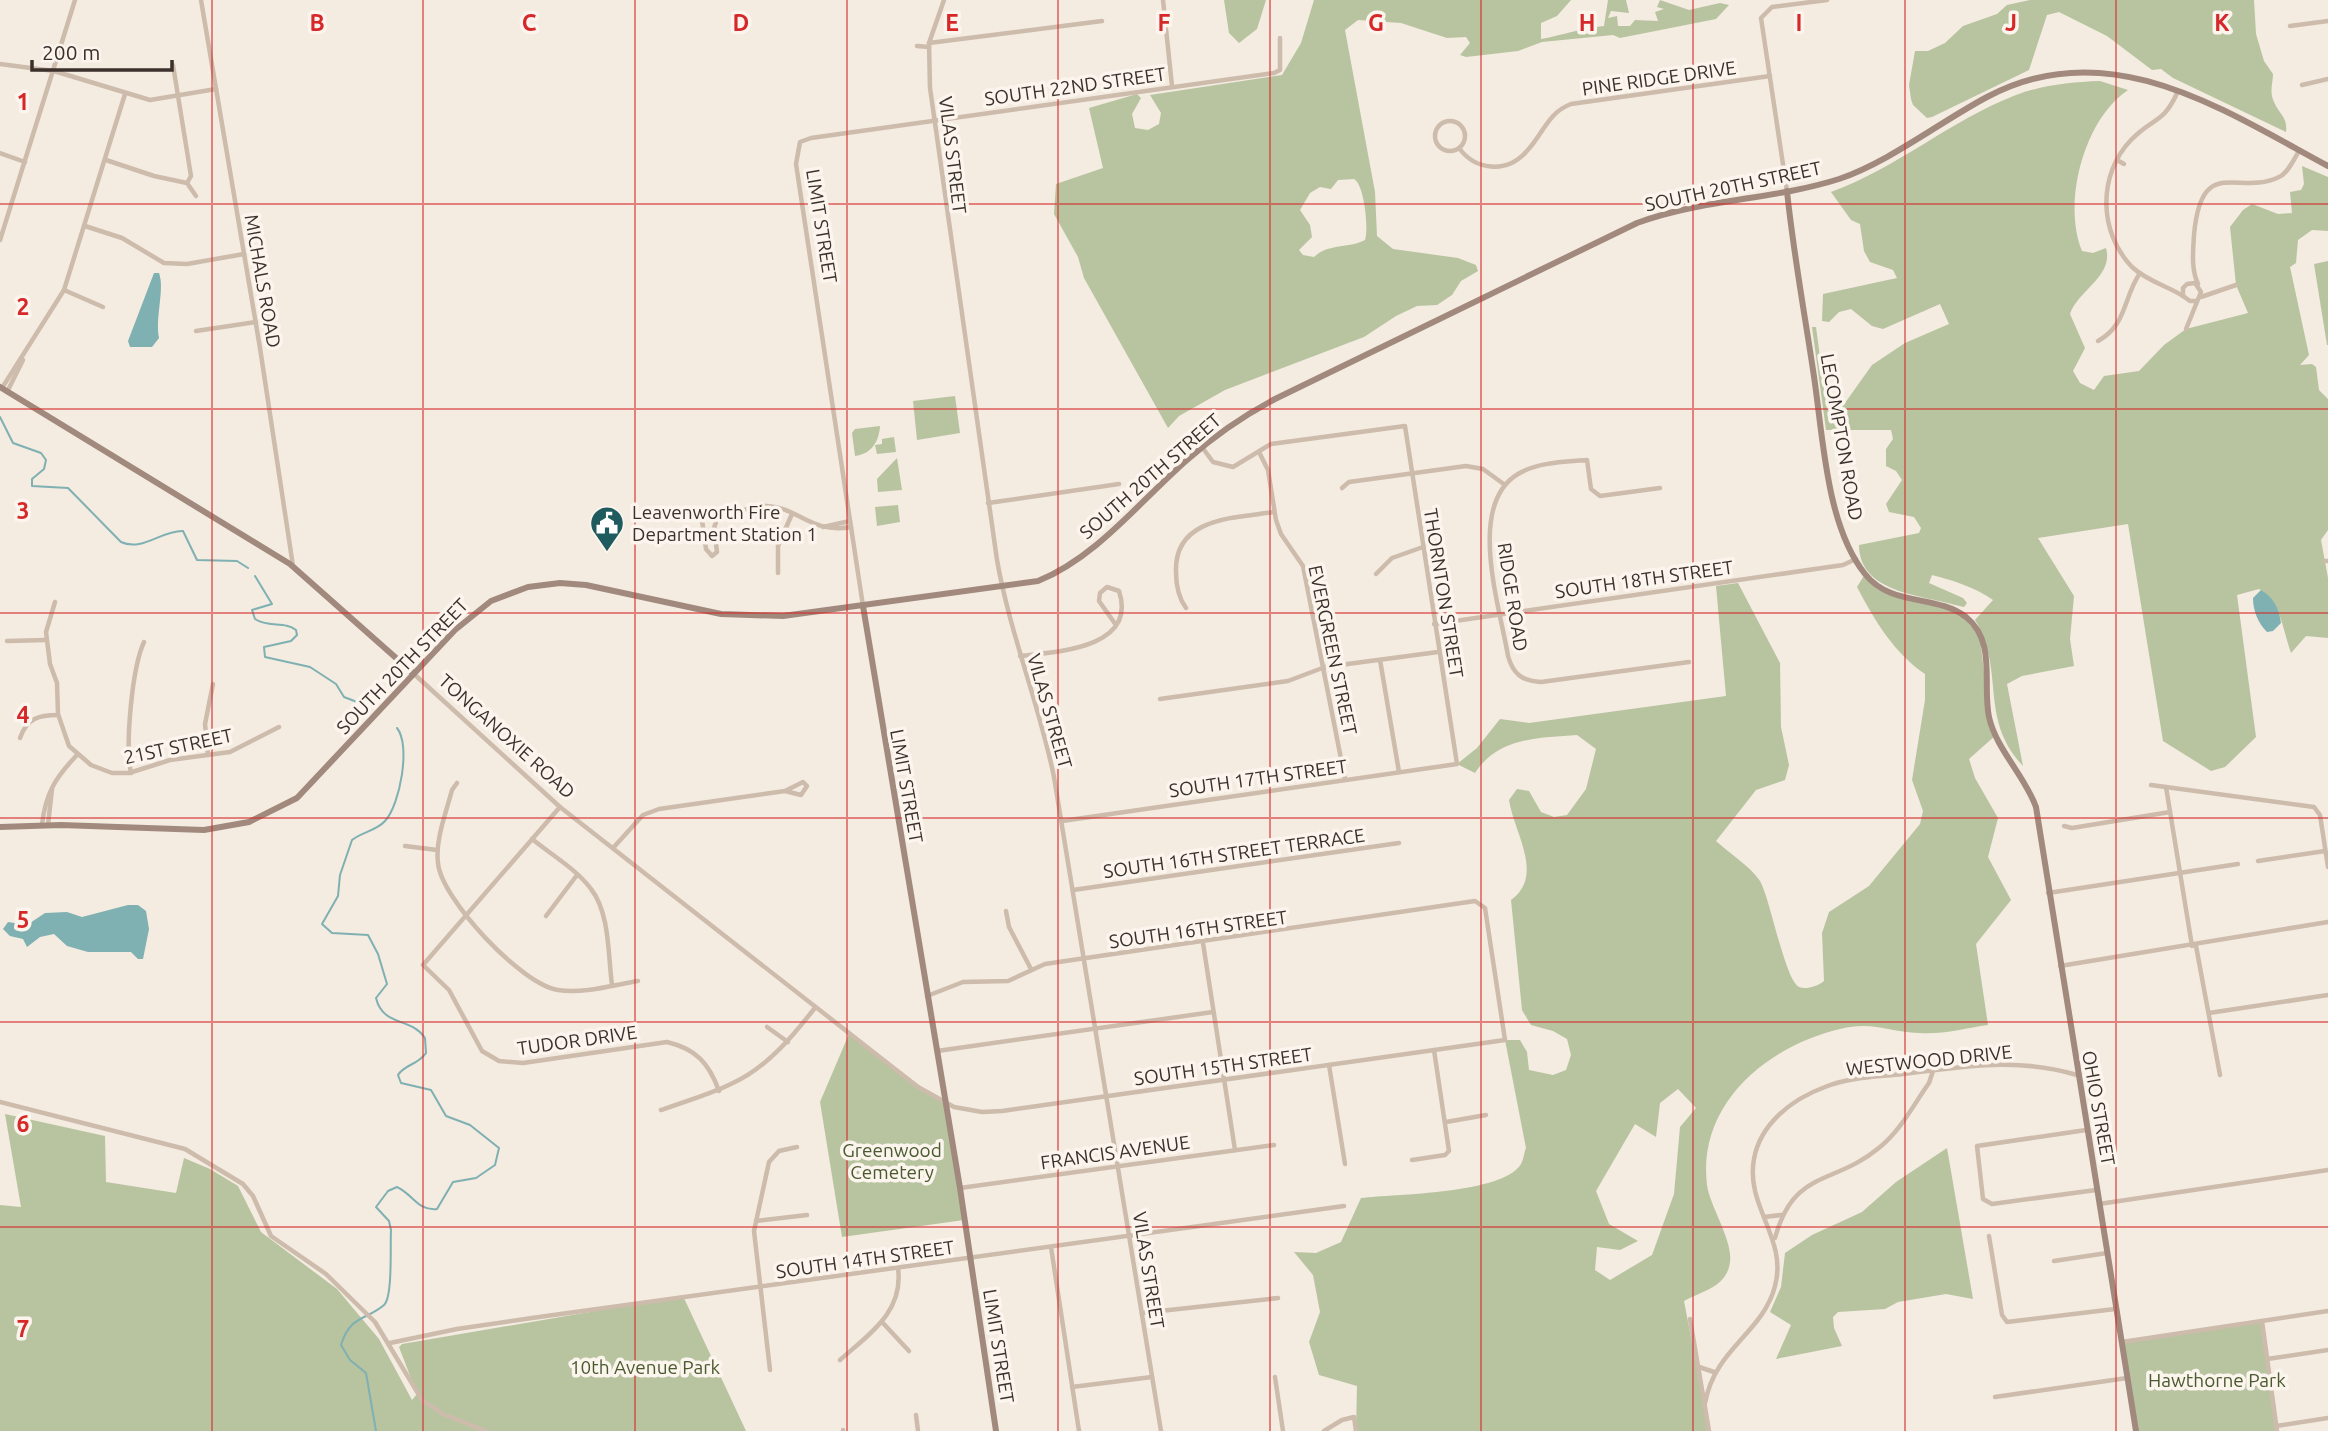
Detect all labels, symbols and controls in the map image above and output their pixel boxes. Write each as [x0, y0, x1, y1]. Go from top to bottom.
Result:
text: B [309, 10, 325, 35]
text: C [522, 10, 537, 35]
text: D [733, 10, 749, 35]
text: E [945, 10, 959, 35]
text: F [1158, 10, 1171, 35]
text: G [1368, 10, 1384, 35]
text: H [1579, 10, 1595, 35]
text: I [1796, 10, 1802, 35]
text: J [2005, 10, 2017, 35]
text: K [2214, 10, 2230, 35]
scale bar [32, 28, 172, 72]
text: 200 m [42, 40, 100, 64]
street label: PINE RIDGE DRIVE [1581, 56, 1737, 100]
street label: SOUTH 22ND STREET [983, 62, 1167, 110]
text: 1 [17, 89, 29, 114]
street label: VILAS STREET [935, 95, 971, 215]
street label: SOUTH 20TH STREET [1643, 156, 1824, 215]
street label: LIMIT STREET [802, 167, 842, 285]
street label: MICHALS ROAD [240, 213, 286, 349]
text: 2 [17, 294, 29, 319]
street label: LECOMPTON ROAD [1816, 352, 1868, 522]
street label: SOUTH 20TH STREET [1075, 408, 1225, 543]
text: 3 [17, 498, 29, 523]
place label: Leavenworth Fire Department Station 1 [632, 501, 817, 545]
public building icon: Leavenworth Fire Department Station 1 [588, 504, 626, 553]
street label: THORNTON STREET [1420, 507, 1468, 680]
street label: RIDGE ROAD [1494, 541, 1532, 653]
street label: SOUTH 18TH STREET [1554, 556, 1735, 602]
street label: EVERGREEN STREET [1304, 563, 1362, 737]
street label: SOUTH 20TH STREET [332, 593, 473, 738]
street label: VILAS STREET [1023, 651, 1077, 771]
street label: TONGANOXIE ROAD [435, 669, 579, 803]
text: 4 [17, 702, 30, 727]
street label: 21ST STREET [122, 724, 235, 768]
street label: LIMIT STREET [886, 727, 928, 845]
street label: SOUTH 17TH STREET [1168, 755, 1349, 801]
street label: SOUTH 16TH STREET TERRACE [1102, 824, 1366, 882]
street label: SOUTH 16TH STREET [1108, 906, 1289, 952]
text: 5 [17, 907, 29, 932]
street label: TUDOR DRIVE [516, 1021, 638, 1059]
street label: WESTWOOD DRIVE [1845, 1040, 2013, 1080]
street label: SOUTH 15TH STREET [1133, 1043, 1314, 1089]
street label: OHIO STREET [2078, 1049, 2120, 1168]
text: 6 [17, 1111, 30, 1136]
street label: FRANCIS AVENUE [1039, 1131, 1191, 1173]
park label: Greenwood Cemetery [842, 1139, 942, 1183]
street label: VILAS STREET [1129, 1210, 1169, 1331]
street label: SOUTH 14TH STREET [775, 1236, 956, 1282]
street label: LIMIT STREET [979, 1287, 1019, 1405]
text: 7 [17, 1316, 29, 1341]
park label: 10th Avenue Park [570, 1356, 721, 1378]
park label: Hawthorne Park [2148, 1369, 2286, 1391]

